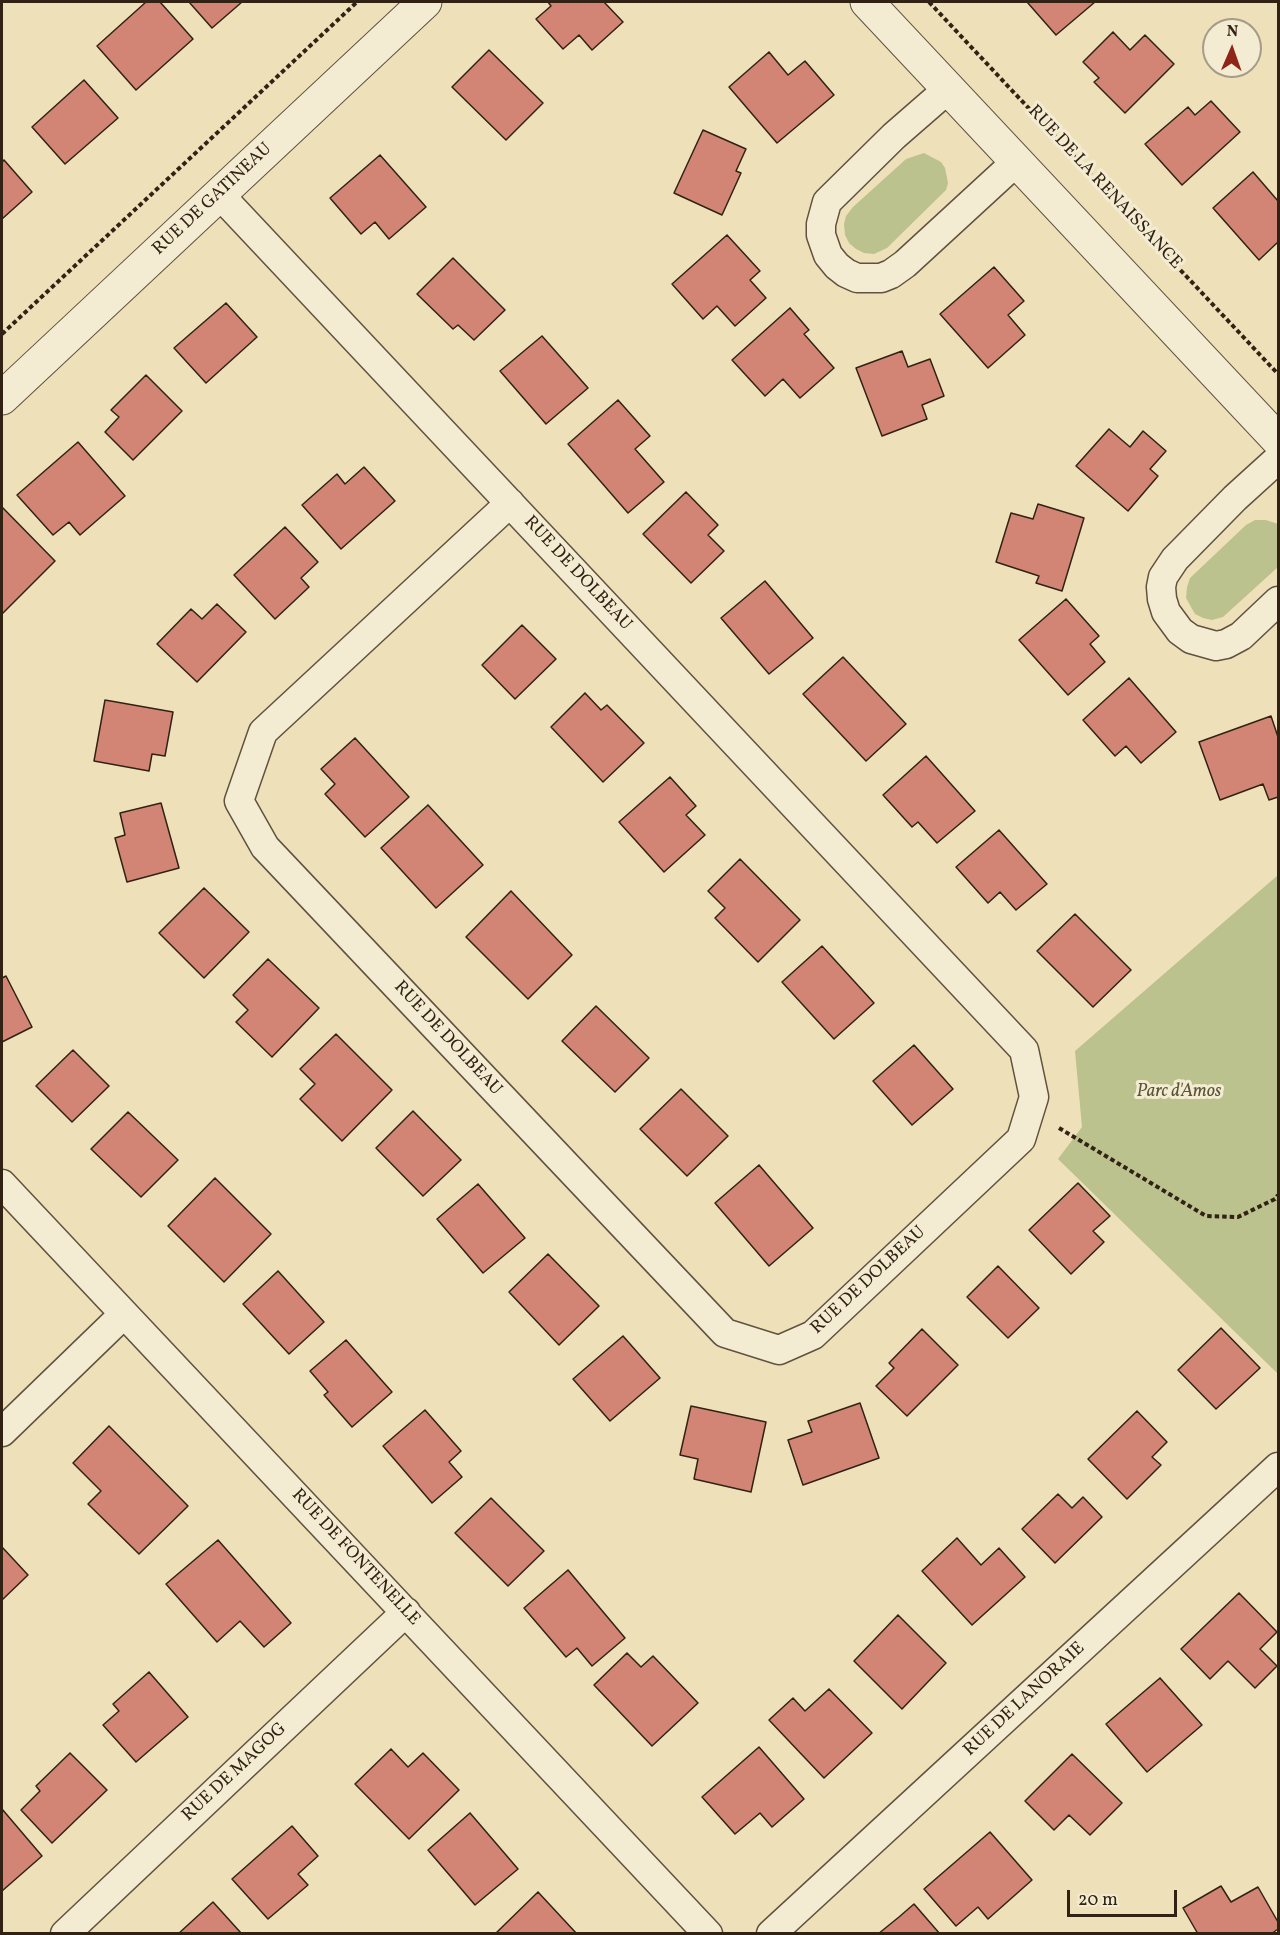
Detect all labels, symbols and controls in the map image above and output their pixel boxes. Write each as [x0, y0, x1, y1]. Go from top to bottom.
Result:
north arrow [1202, 18, 1262, 78]
text: N [1226, 21, 1239, 43]
street label: RUE DE LA RENAISSANCE [1022, 101, 1186, 275]
street label: RUE DE GATINEAU [149, 139, 277, 261]
street label: RUE DE DOLBEAU [518, 512, 636, 636]
street label: RUE DE DOLBEAU [388, 977, 506, 1101]
park label: Parc d'Amos [1137, 1082, 1221, 1104]
street label: RUE DE DOLBEAU [807, 1222, 931, 1340]
street label: RUE DE FONTENELLE [286, 1485, 424, 1631]
street label: RUE DE LANORAIE [960, 1638, 1090, 1762]
street label: RUE DE MAGOG [178, 1719, 292, 1827]
scale bar [1070, 1878, 1180, 1916]
text: 20 m [1078, 1888, 1118, 1913]

